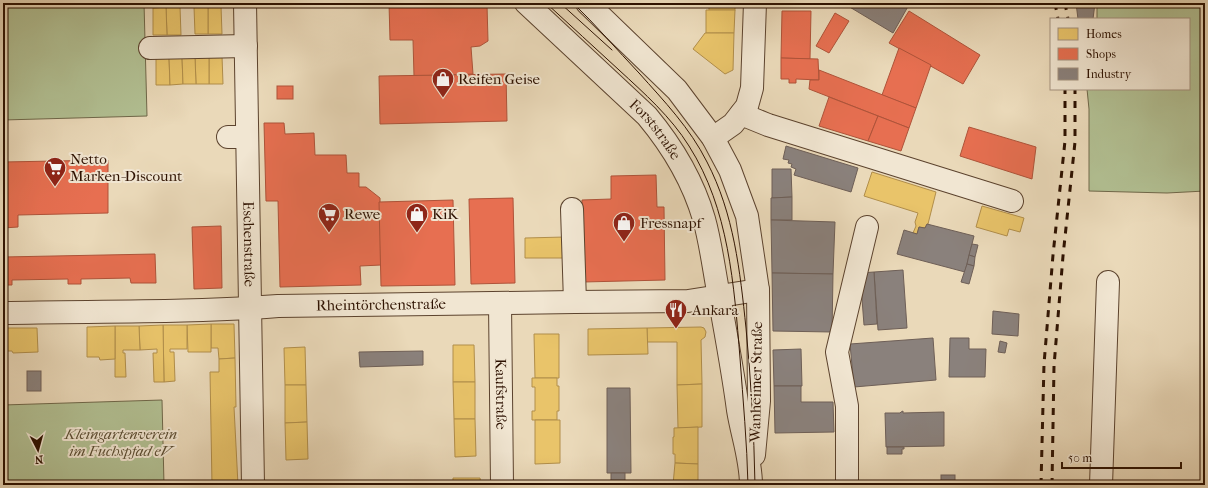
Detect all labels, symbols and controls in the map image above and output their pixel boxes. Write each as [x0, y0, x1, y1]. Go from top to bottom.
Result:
legend [1050, 18, 1190, 90]
text: Homes [1086, 27, 1122, 41]
text: Shops [1086, 47, 1116, 61]
shop icon: Reifen Geise [430, 66, 456, 99]
text: Industry [1086, 67, 1132, 81]
place label: Reifen Geise [458, 70, 541, 88]
street label: Forststraße [626, 95, 685, 163]
place label: Netto Marken-Discount [70, 150, 183, 185]
supermarket icon: Netto Marken-Discount [42, 155, 68, 188]
street label: Eschenstraße [239, 201, 259, 288]
supermarket icon: Rewe [316, 201, 342, 234]
shop icon: KiK [404, 201, 430, 234]
place label: Rewe [344, 205, 381, 223]
place label: KiK [432, 205, 459, 223]
shop icon: Fressnapf [611, 210, 637, 243]
place label: Fressnapf [640, 214, 705, 232]
street label: Rheintörchenstraße [316, 295, 446, 314]
restaurant icon: Ankara [663, 297, 689, 330]
place label: Ankara [691, 301, 739, 319]
street label: Wanheimer Straße [746, 321, 766, 444]
street label: Kaufstraße [492, 358, 510, 430]
park label: Kleingartenverein im Fuchspfad eV [64, 425, 177, 460]
north arrow [18, 430, 58, 470]
scale bar [1062, 444, 1181, 470]
text: 50 m [1068, 451, 1092, 465]
text: N [34, 453, 44, 466]

